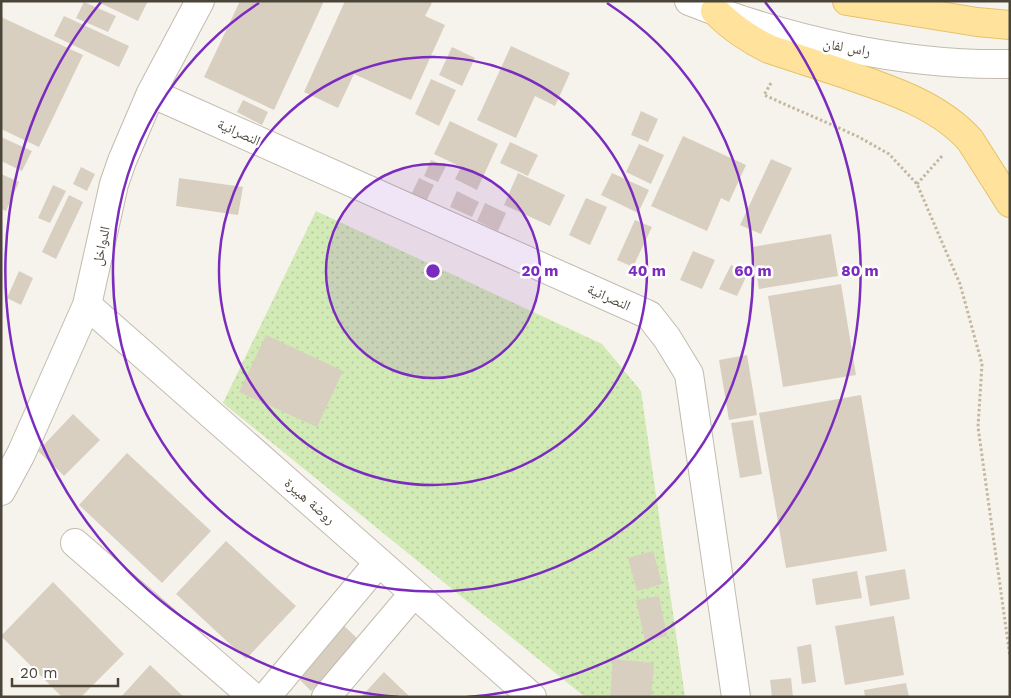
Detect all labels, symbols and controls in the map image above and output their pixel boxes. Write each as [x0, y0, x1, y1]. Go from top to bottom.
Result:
street label: راس لفان [822, 35, 872, 60]
street label: النصرانية [215, 115, 263, 149]
street label: الدواخل [89, 225, 114, 267]
centre of rings [424, 262, 442, 280]
text: 20 m [521, 262, 559, 280]
text: 40 m [628, 262, 666, 280]
text: 60 m [734, 262, 772, 280]
text: 80 m [841, 262, 879, 280]
street label: النصرانية [585, 280, 633, 314]
street label: روضة هبيرة [281, 475, 339, 528]
scale bar [12, 656, 119, 688]
text: 20 m [20, 664, 58, 682]

